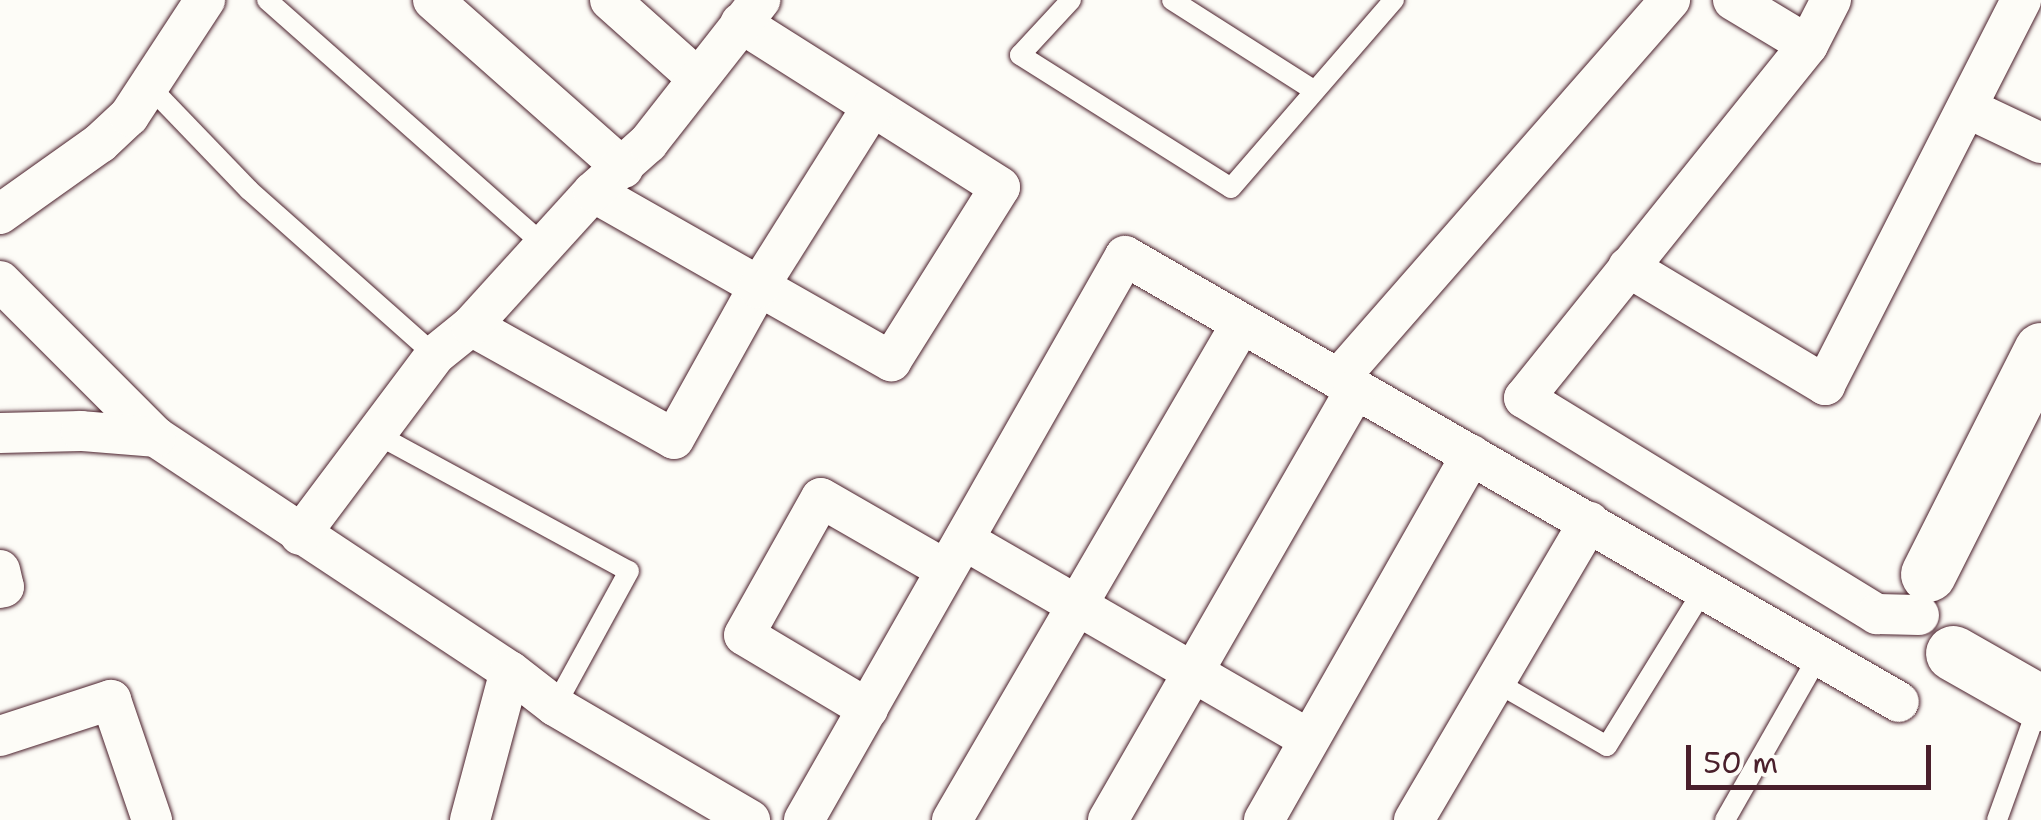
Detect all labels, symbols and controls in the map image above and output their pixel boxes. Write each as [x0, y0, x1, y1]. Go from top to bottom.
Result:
scale bar [1691, 725, 1936, 787]
text: 50 m [1703, 742, 1778, 783]

